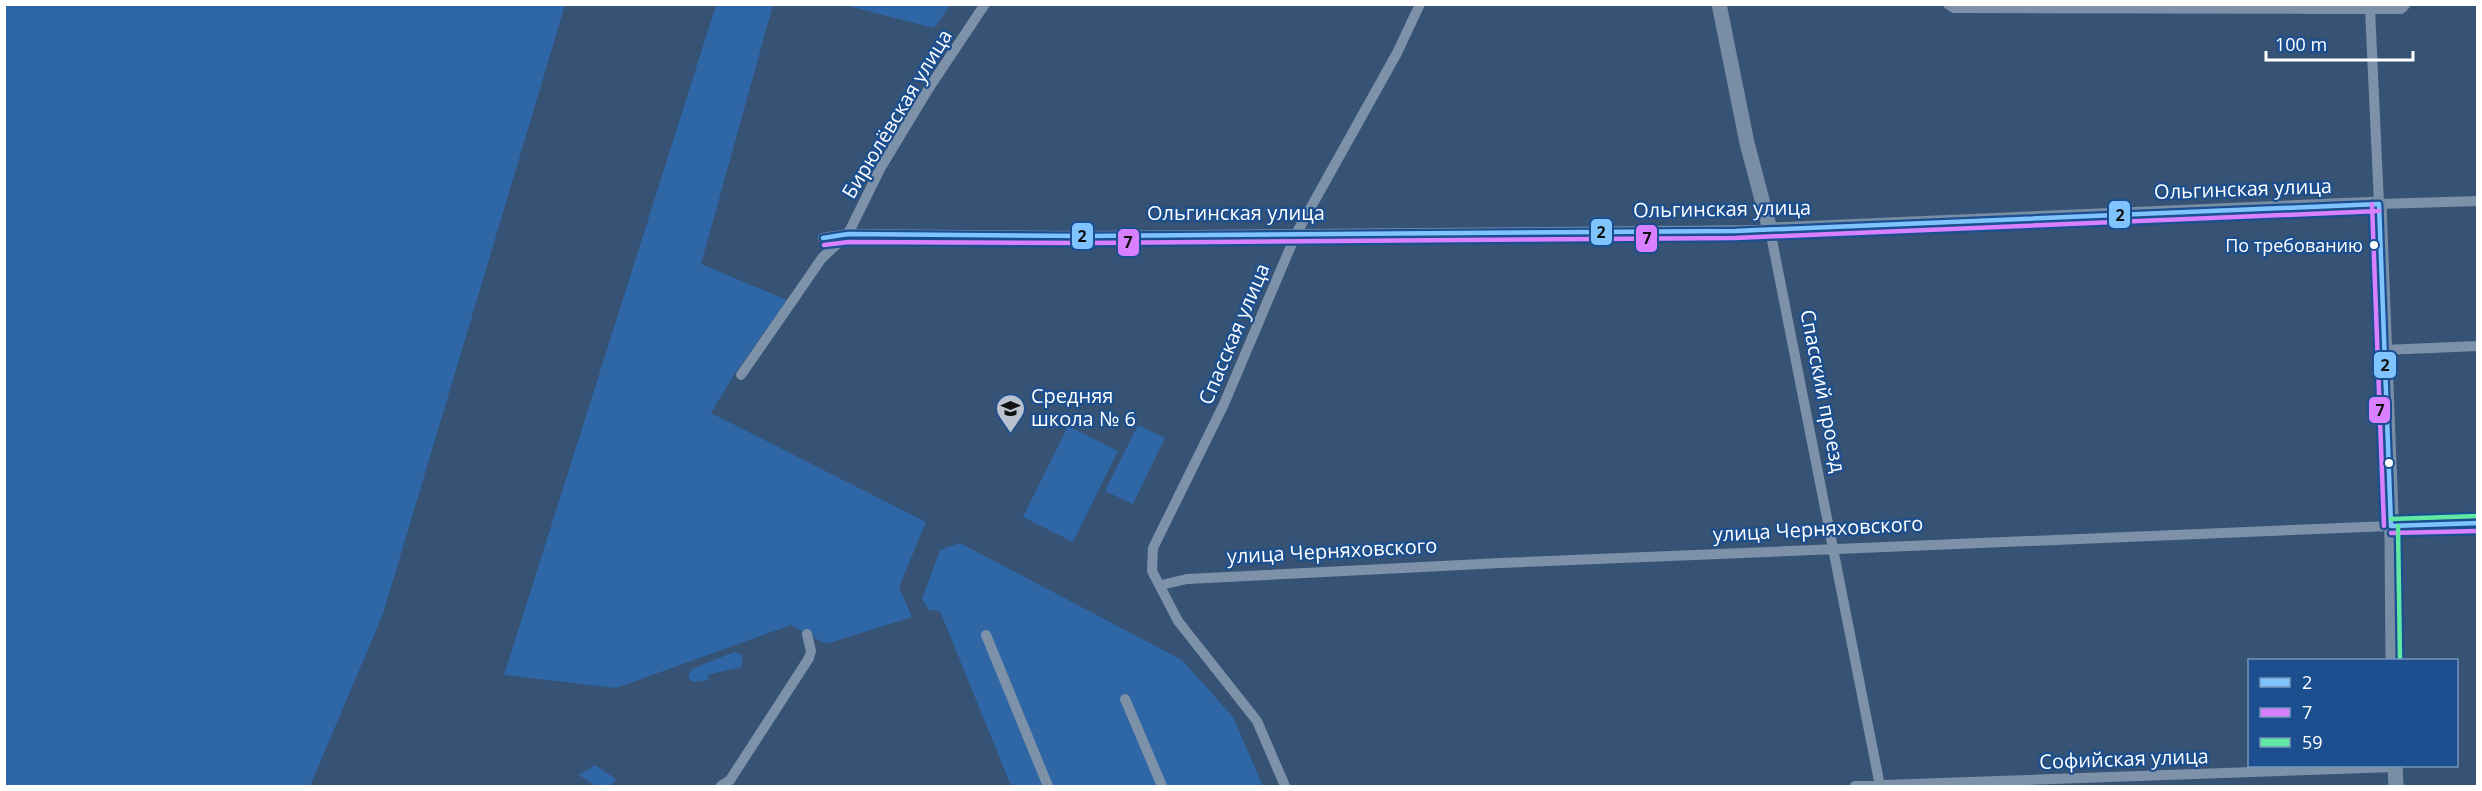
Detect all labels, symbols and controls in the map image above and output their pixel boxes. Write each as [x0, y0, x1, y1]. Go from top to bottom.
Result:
street label: Бирюлёвская улица [835, 24, 958, 203]
scale bar [2266, 24, 2413, 62]
text: 100 m [2275, 32, 2327, 56]
street label: Ольгинская улица [2154, 172, 2332, 205]
street label: Ольгинская улица [1633, 193, 1811, 224]
street label: Ольгинская улица [1147, 199, 1325, 226]
line badge: 2 [2108, 200, 2131, 229]
text: 2 [2115, 204, 2125, 226]
line badge: 2 [1590, 218, 1613, 246]
text: 2 [1596, 221, 1606, 243]
line badge: 2 [1071, 222, 1094, 250]
line badge: 7 [1635, 224, 1658, 253]
text: 2 [1077, 225, 1087, 247]
text: 7 [1642, 227, 1652, 249]
line badge: 7 [1117, 228, 1140, 257]
text: 7 [1123, 231, 1133, 253]
place label: По требованию [2225, 233, 2363, 257]
marker: По требованию [2368, 239, 2380, 251]
street label: Спасская улица [1192, 259, 1275, 408]
street label: Спасский проезд [1794, 307, 1853, 475]
line badge: 2 [2373, 351, 2397, 379]
text: 2 [2380, 354, 2390, 376]
place label: Средняя школа № 6 [1031, 382, 1136, 432]
school or university icon: Средняя школа № 6 [994, 392, 1026, 434]
line badge: 7 [2368, 396, 2391, 424]
text: 7 [2375, 399, 2385, 421]
unlabelled marker [2383, 457, 2395, 469]
street label: улица Черняховского [1712, 510, 1924, 547]
street label: улица Черняховского [1226, 532, 1438, 569]
legend [2248, 659, 2458, 767]
text: 2 [2302, 670, 2312, 694]
text: 7 [2302, 700, 2312, 724]
text: 59 [2302, 730, 2323, 754]
street label: Софийская улица [2039, 742, 2209, 775]

